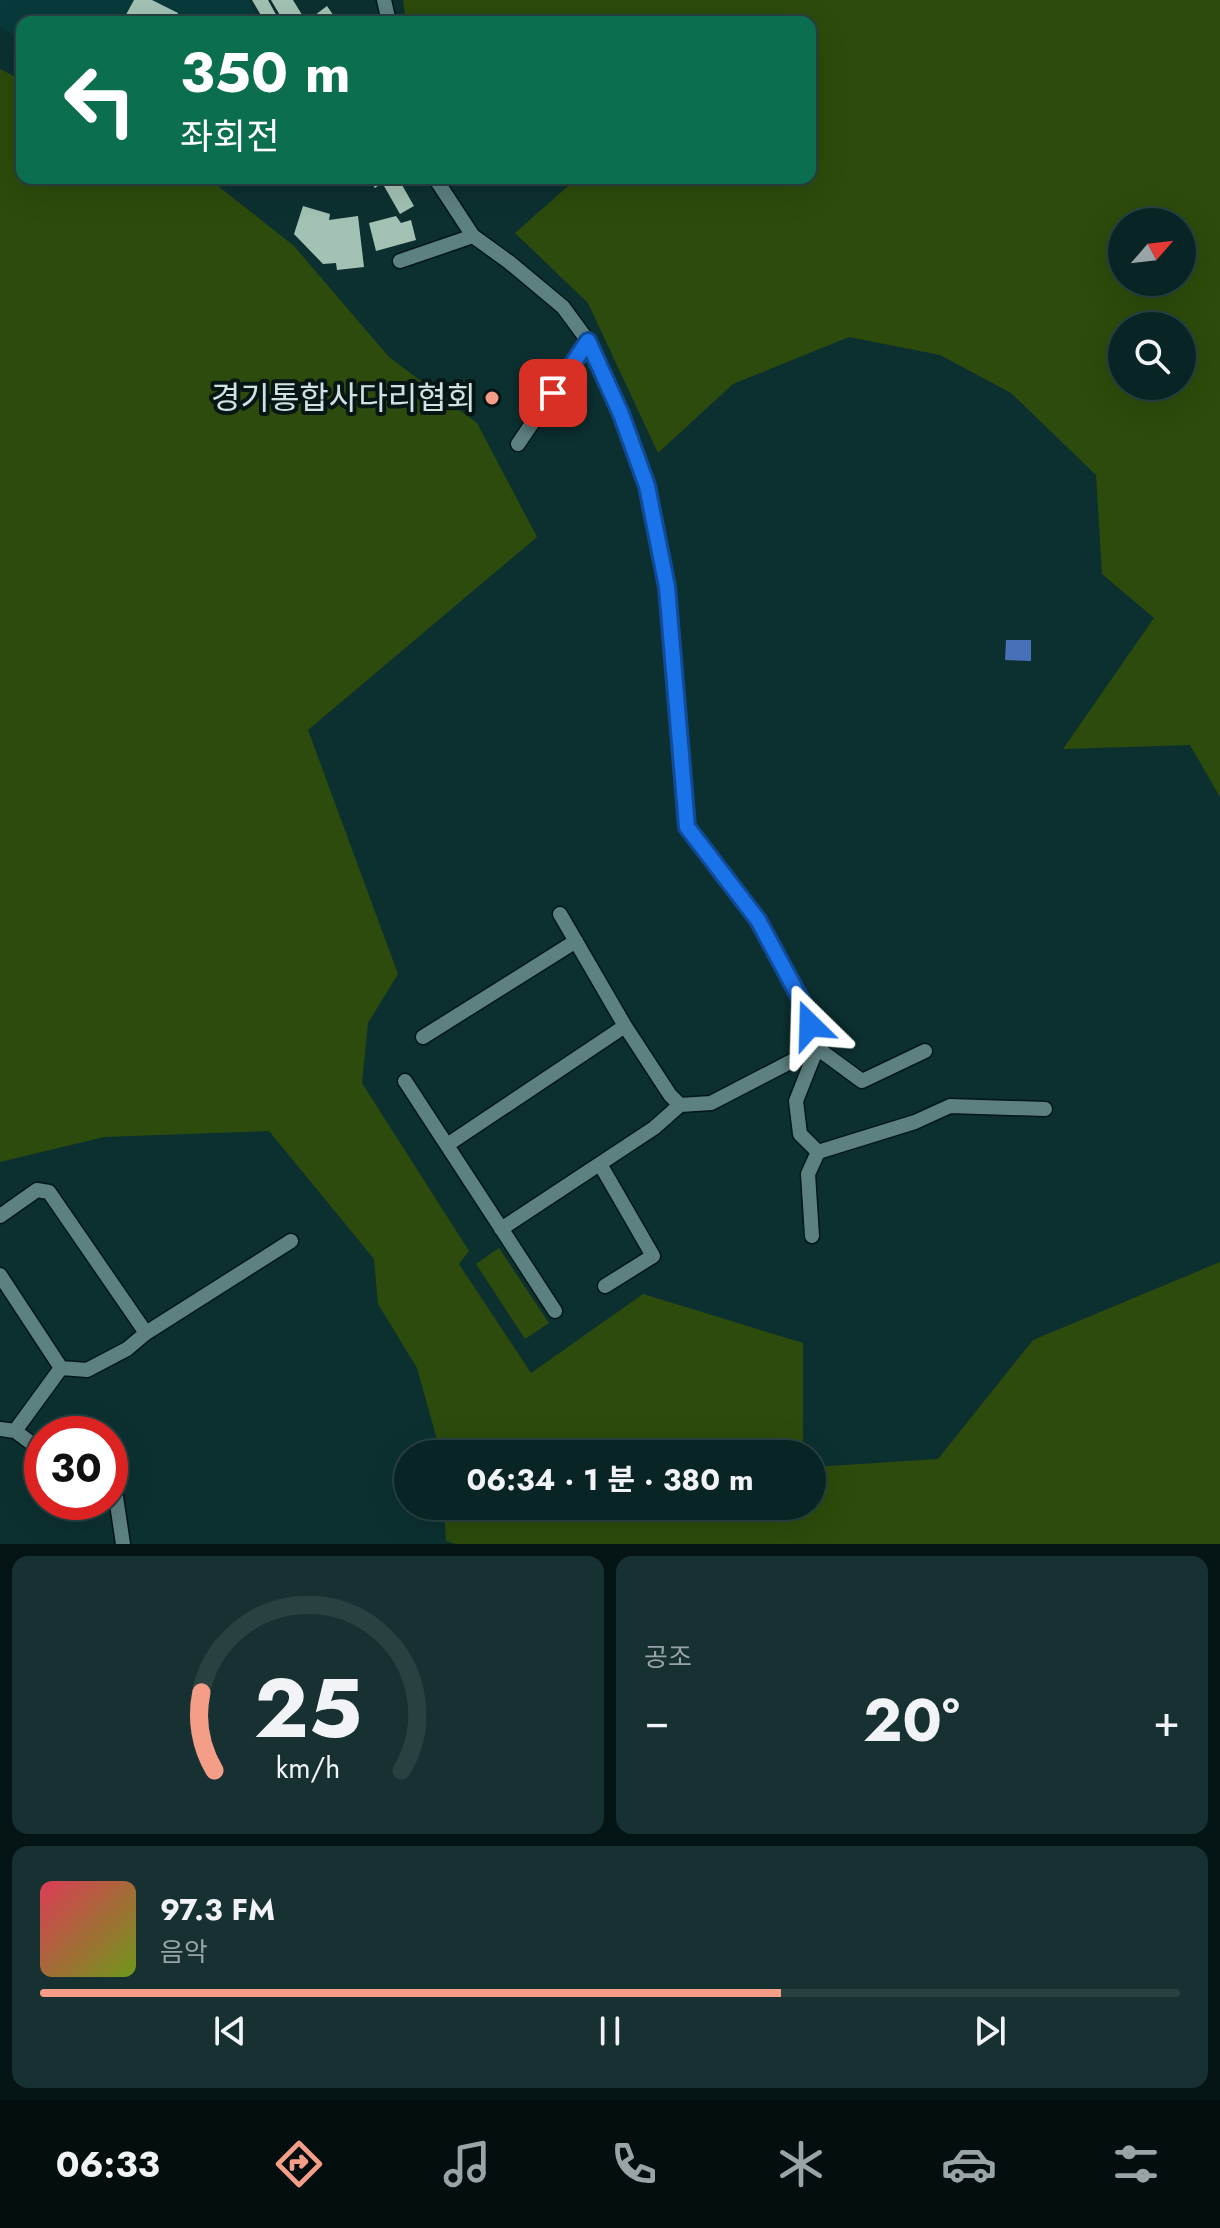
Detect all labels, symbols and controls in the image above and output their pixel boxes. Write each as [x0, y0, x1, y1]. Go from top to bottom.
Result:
text: 350 m [180, 32, 351, 113]
icon: left [48, 48, 152, 152]
text: 좌회전 [180, 110, 279, 162]
north arrow [1108, 208, 1196, 296]
map controls [1108, 208, 1196, 400]
button: search [1108, 312, 1196, 400]
pin [519, 359, 587, 427]
icon: arrive [531, 371, 575, 415]
place label: 경기통합사다리협회 [211, 375, 476, 421]
marker: 경기통합사다리협회 [483, 389, 501, 407]
position arrow [768, 983, 852, 1067]
speed limit sign: 30 [24, 1416, 128, 1520]
text: 06:34 · 1 분 · 380 m [466, 1458, 754, 1501]
text: 공조 [644, 1638, 692, 1676]
text: 25 [254, 1648, 362, 1768]
text: 20° [863, 1677, 960, 1764]
text: − [644, 1689, 670, 1753]
text: + [1153, 1689, 1180, 1753]
text: km/h [276, 1747, 340, 1789]
text: 97.3 FM [160, 1888, 275, 1931]
text: 음악 [160, 1933, 208, 1971]
icon: previous [208, 2009, 252, 2053]
icon: pause [588, 2009, 632, 2053]
icon: next [968, 2009, 1012, 2053]
icon: directions [271, 2136, 327, 2192]
icon: music [439, 2136, 495, 2192]
icon: phone [606, 2136, 662, 2192]
icon: climate [773, 2136, 829, 2192]
icon: car [941, 2136, 997, 2192]
icon: filters [1108, 2136, 1164, 2192]
text: 06:33 [56, 2138, 160, 2190]

